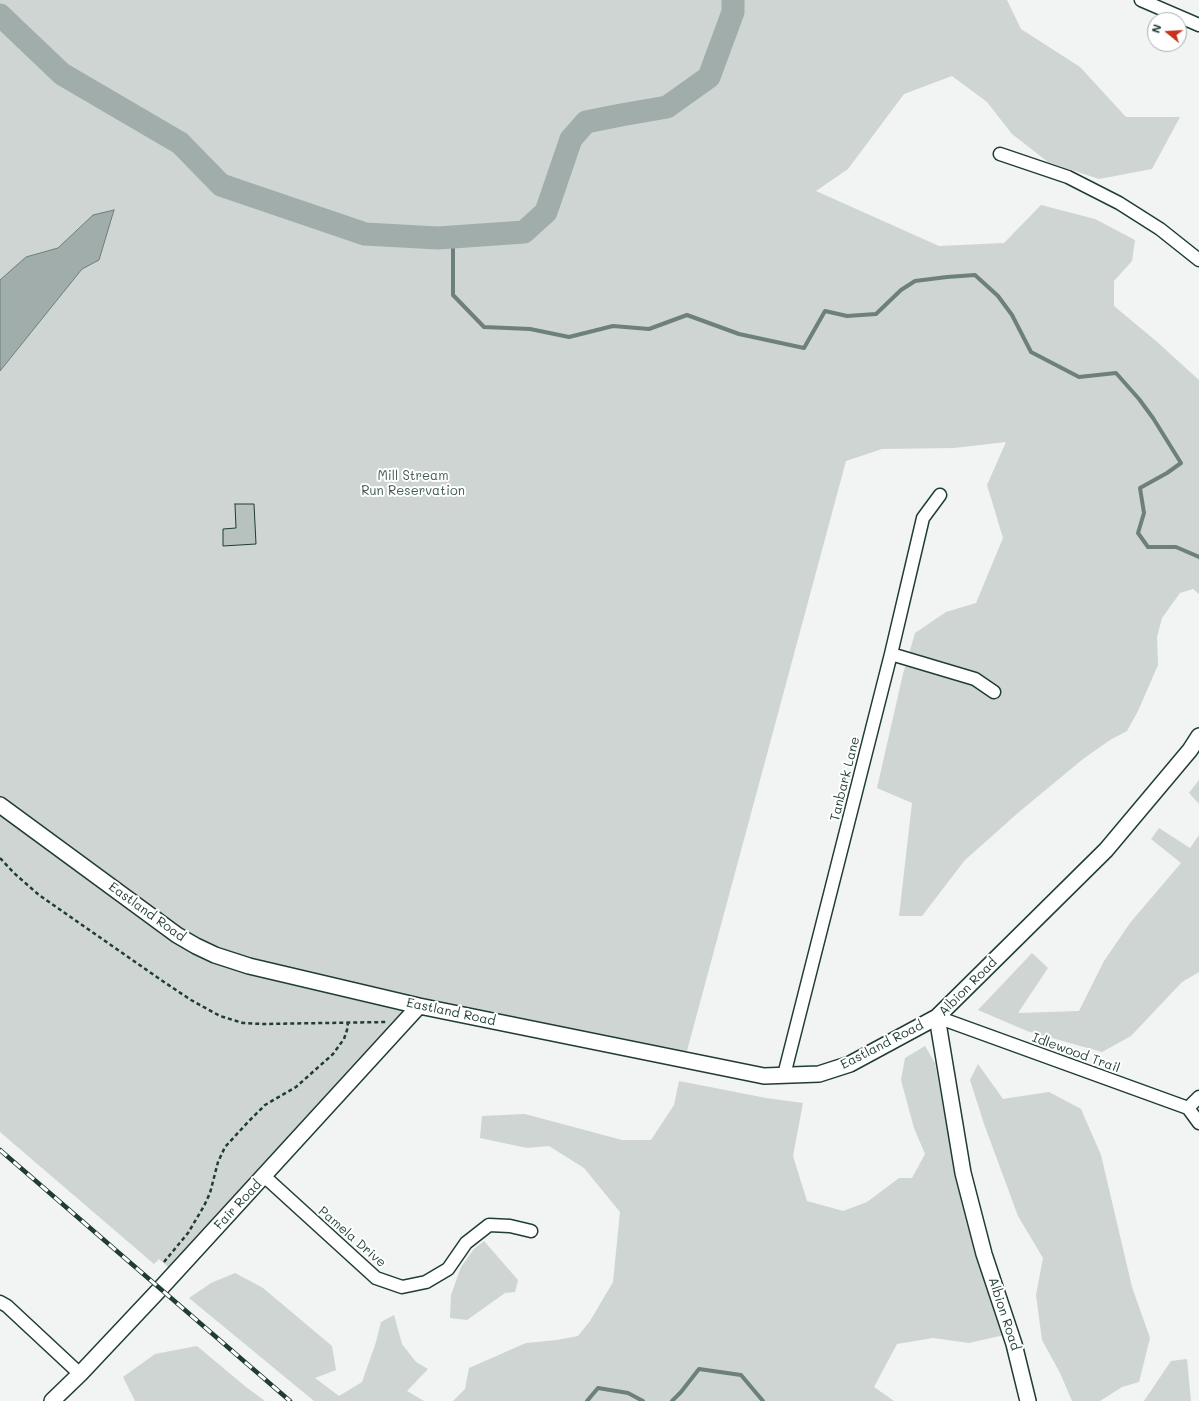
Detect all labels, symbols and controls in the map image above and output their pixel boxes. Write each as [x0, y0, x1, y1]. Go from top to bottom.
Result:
north arrow [1147, 12, 1187, 52]
text: N [1148, 22, 1164, 35]
park label: Mill Stream Run Reservation [361, 468, 465, 499]
street label: Tanbark Lane [827, 735, 863, 823]
street label: Eastland Road [106, 879, 188, 945]
street label: Albion Road [936, 955, 1000, 1019]
street label: Eastland Road [405, 995, 497, 1029]
street label: Eastland Road [838, 1017, 926, 1073]
street label: Idlewood Trail [1030, 1030, 1122, 1076]
street label: Fair Road [211, 1177, 265, 1233]
street label: Pamela Drive [315, 1203, 389, 1271]
street label: Albion Road [985, 1275, 1023, 1353]

